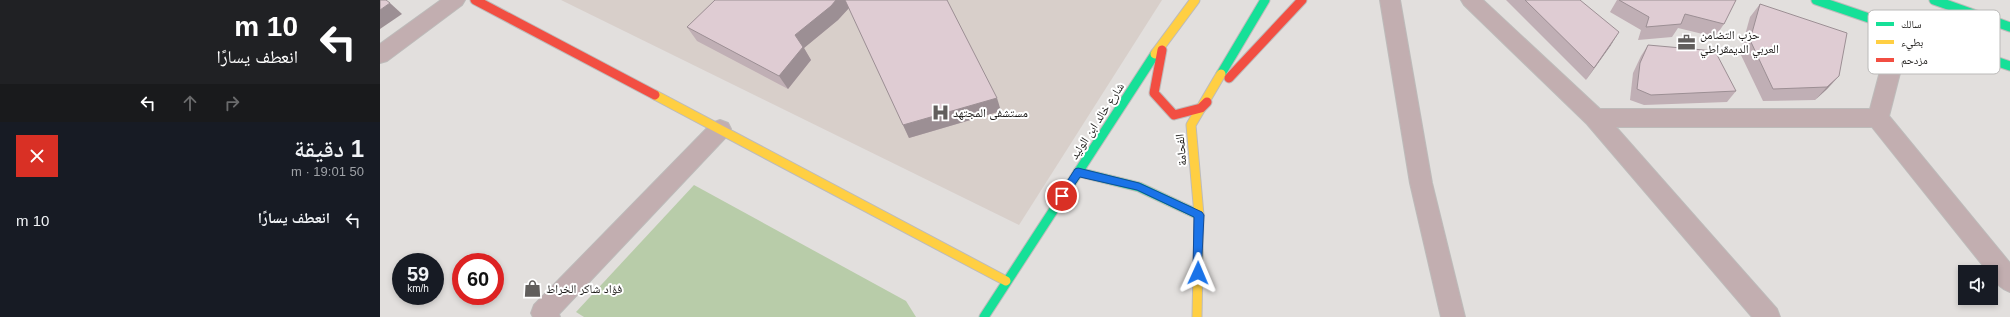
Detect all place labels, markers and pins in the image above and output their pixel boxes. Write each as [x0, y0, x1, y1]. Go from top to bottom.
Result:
place label: حزب التضامن العربي الديمقراطي [1700, 28, 1779, 59]
office icon: حزب التضامن العربي الديمقراطي [1677, 32, 1697, 52]
hospital icon: مستشفى المجتهد [930, 103, 950, 123]
place label: مستشفى المجتهد [953, 106, 1028, 120]
pin [1045, 179, 1079, 213]
shop icon: فؤاد شاكر الخراط [523, 279, 543, 299]
place label: فؤاد شاكر الخراط [546, 282, 622, 296]

